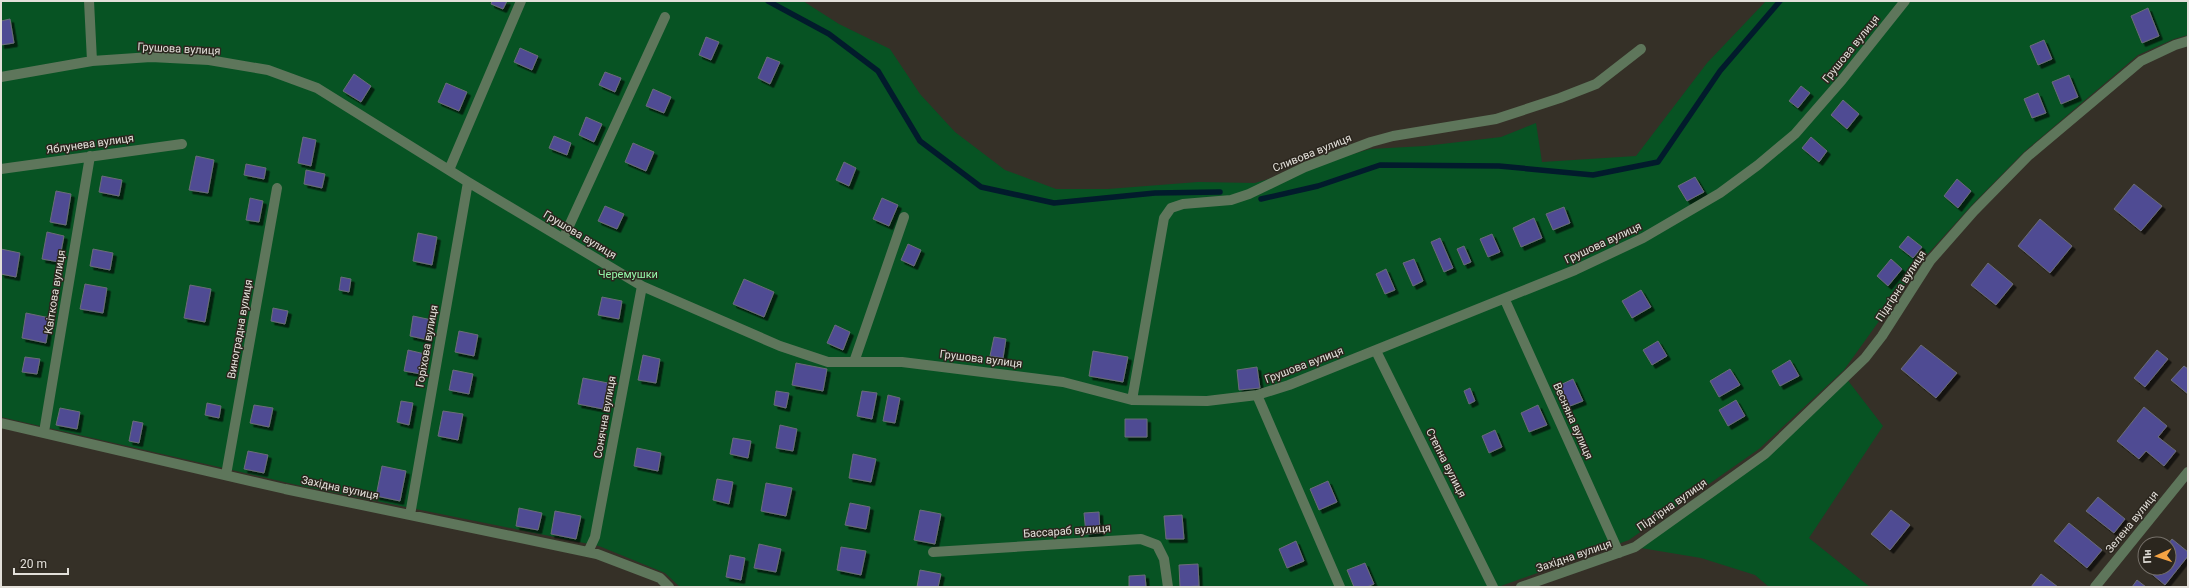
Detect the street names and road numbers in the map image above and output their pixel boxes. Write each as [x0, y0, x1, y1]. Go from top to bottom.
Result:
street label: Грушова вулиця [1820, 13, 1882, 85]
street label: Грушова вулиця [137, 40, 221, 58]
street label: Яблунева вулиця [45, 131, 135, 157]
street label: Сливова вулиця [1271, 131, 1353, 175]
street label: Грушова вулиця [541, 208, 619, 262]
street label: Грушова вулиця [1563, 220, 1643, 266]
street label: Підгірна вулиця [1873, 248, 1929, 324]
street label: Квіткова вулиця [42, 249, 68, 335]
street label: Виноградна вулиця [225, 278, 255, 380]
street label: Горіхова вулиця [413, 304, 441, 388]
street label: Грушова вулиця [1263, 344, 1345, 386]
street label: Грушова вулиця [939, 347, 1023, 371]
street label: Сонячна вулиця [591, 375, 619, 459]
street label: Весняна вулиця [1550, 381, 1596, 461]
street label: Степна вулиця [1423, 426, 1469, 500]
street label: Західна вулиця [300, 473, 380, 503]
street label: Підгірна вулиця [1635, 476, 1709, 534]
street label: Зелена вулиця [2103, 488, 2161, 556]
street label: Бассараб вулиця [1023, 521, 1111, 541]
street label: Західна вулиця [1535, 537, 1613, 575]

